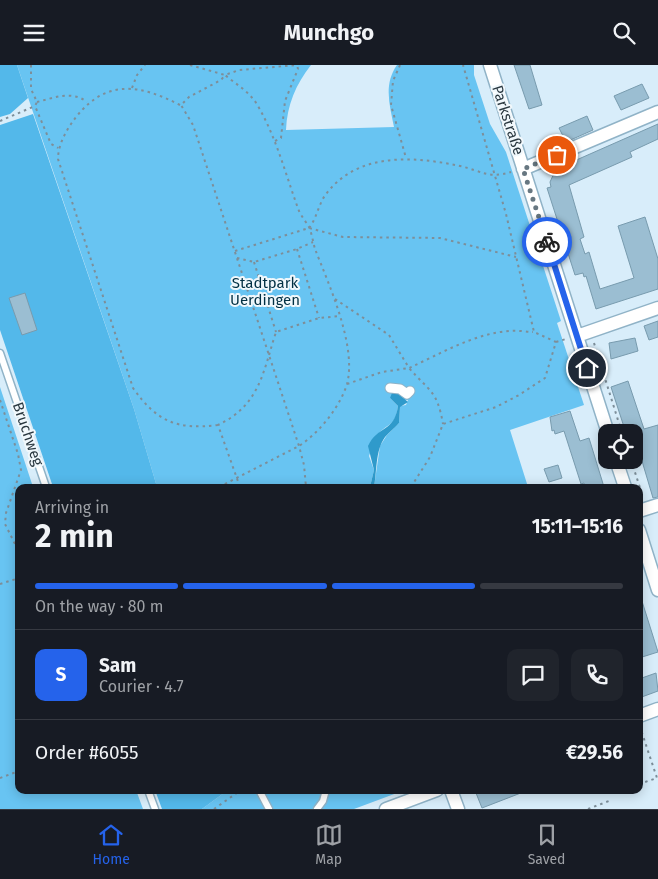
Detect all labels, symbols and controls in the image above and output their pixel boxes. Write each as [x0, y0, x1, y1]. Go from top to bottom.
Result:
icon: menu [20, 19, 48, 47]
text: Munchgo [284, 19, 374, 46]
icon: search [610, 19, 638, 47]
street label: Parkstraße [488, 83, 528, 157]
pin [536, 134, 578, 176]
icon: bag [543, 141, 571, 169]
courier [522, 217, 572, 267]
icon: bike [533, 228, 561, 256]
park label: Stadtpark Uerdingen [230, 274, 300, 309]
pin [566, 347, 608, 389]
icon: home [573, 354, 601, 382]
street label: Bruchweg [9, 400, 47, 468]
map controls [598, 424, 643, 469]
button: locate [598, 424, 643, 469]
text: Arriving in [35, 498, 109, 517]
text: 15:11–15:16 [532, 515, 623, 538]
text: 2 min [35, 517, 114, 555]
text: On the way · 80 m [35, 597, 163, 616]
button: chat [507, 649, 559, 701]
button: phone [571, 649, 623, 701]
text: Sam [99, 654, 136, 677]
text: S [56, 663, 66, 686]
text: Courier · 4.7 [99, 677, 184, 696]
text: Order #6055 [35, 741, 139, 764]
text: €29.56 [566, 741, 623, 764]
tab: Home [92, 821, 130, 868]
tab: Map [315, 821, 343, 868]
tab: Saved [528, 821, 566, 868]

